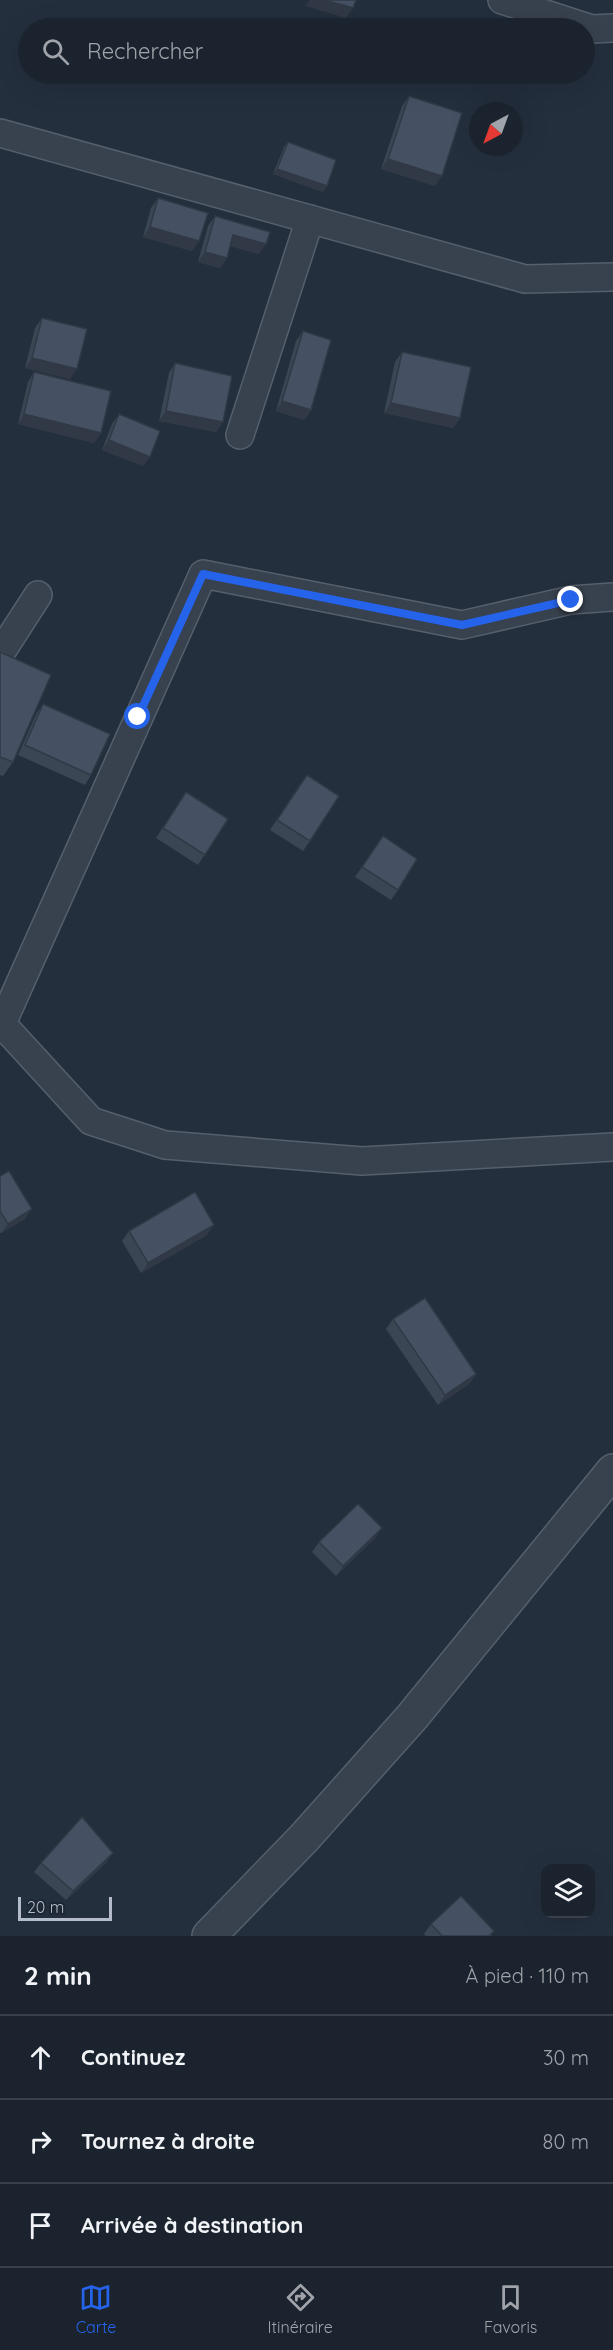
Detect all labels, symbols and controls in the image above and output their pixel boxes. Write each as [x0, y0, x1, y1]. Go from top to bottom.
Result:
search box [18, 18, 595, 84]
icon: search [39, 35, 72, 68]
text: Rechercher [87, 37, 203, 65]
north arrow [469, 102, 523, 156]
route end [557, 586, 583, 612]
route start [124, 703, 150, 729]
map controls [541, 1864, 595, 1918]
button: layers [541, 1864, 595, 1918]
scale bar [18, 1894, 112, 1922]
text: 20 m [27, 1897, 64, 1917]
text: 2 min [24, 1959, 92, 1992]
text: À pied · 110 m [466, 1963, 589, 1988]
icon: ahead [24, 2041, 57, 2074]
text: Continuez [81, 2043, 185, 2071]
text: 30 m [543, 2045, 589, 2070]
icon: right [24, 2125, 57, 2158]
text: Tournez à droite [81, 2127, 255, 2155]
text: 80 m [543, 2129, 589, 2154]
icon: arrive [24, 2209, 57, 2242]
text: Arrivée à destination [81, 2211, 303, 2239]
tab: Carte [76, 2281, 116, 2337]
tab: Itinéraire [268, 2281, 333, 2337]
tab: Favoris [484, 2281, 537, 2337]

